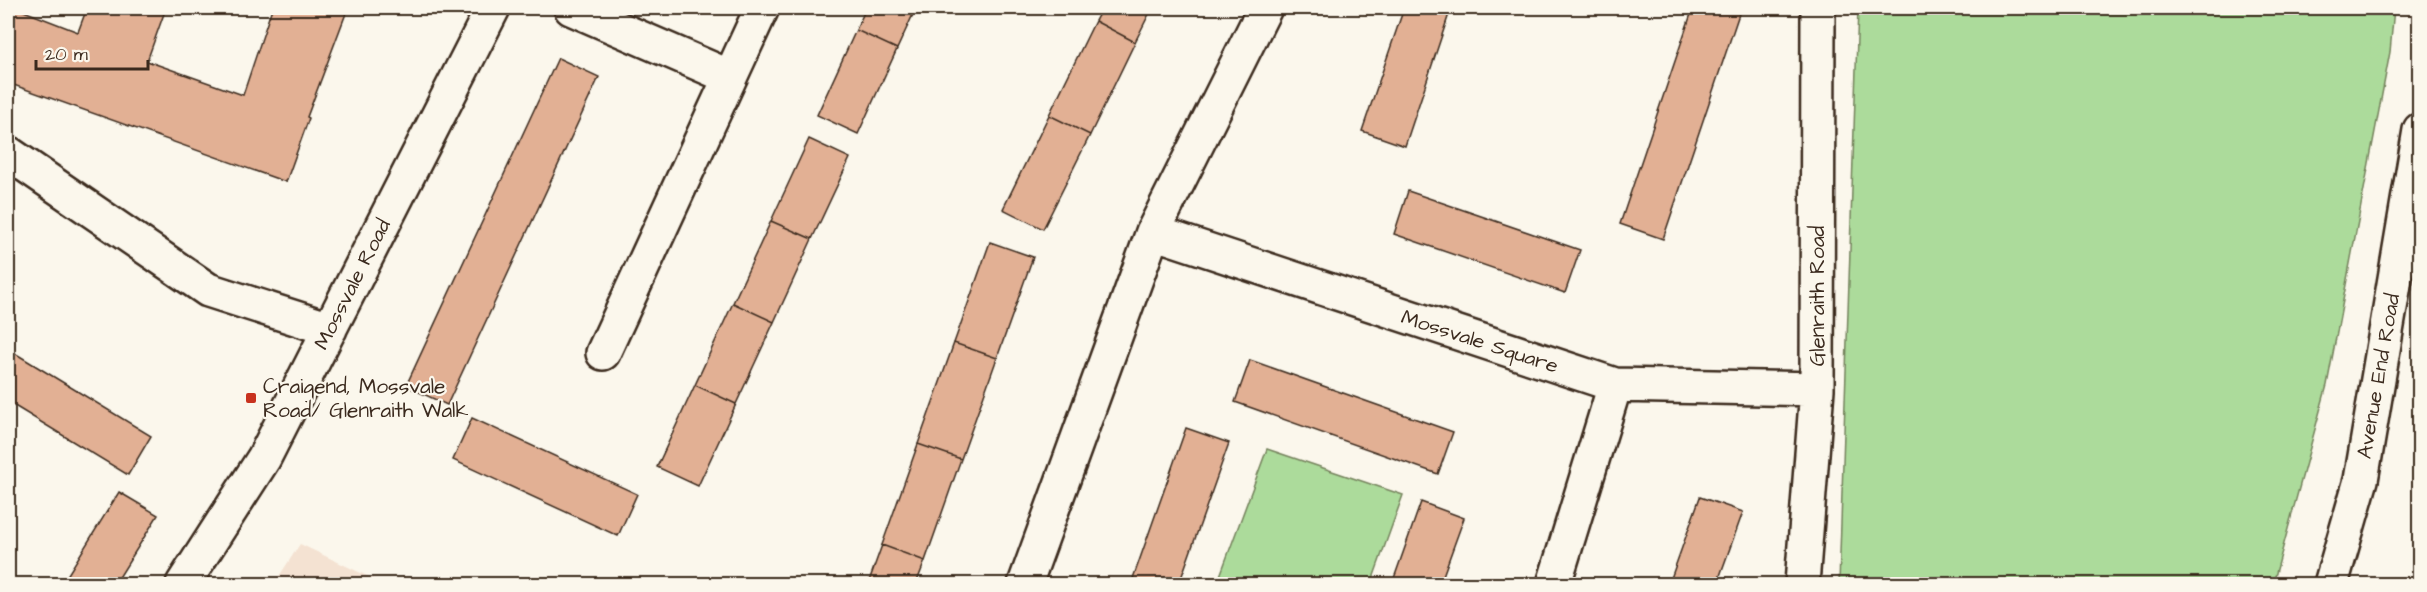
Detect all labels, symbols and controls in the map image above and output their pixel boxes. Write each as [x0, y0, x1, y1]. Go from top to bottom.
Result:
scale bar [36, 33, 148, 71]
text: 20 m [45, 42, 88, 67]
street label: Mossvale Road [307, 214, 398, 355]
street label: Glenraith Road [1803, 225, 1832, 366]
street label: Avenue End Road [2350, 291, 2407, 461]
street label: Mossvale Square [1398, 302, 1562, 381]
place label: Craigend, Mossvale Road/ Glenraith Walk [263, 372, 468, 425]
marker: Craigend, Mossvale Road/ Glenraith Walk [244, 391, 258, 405]

